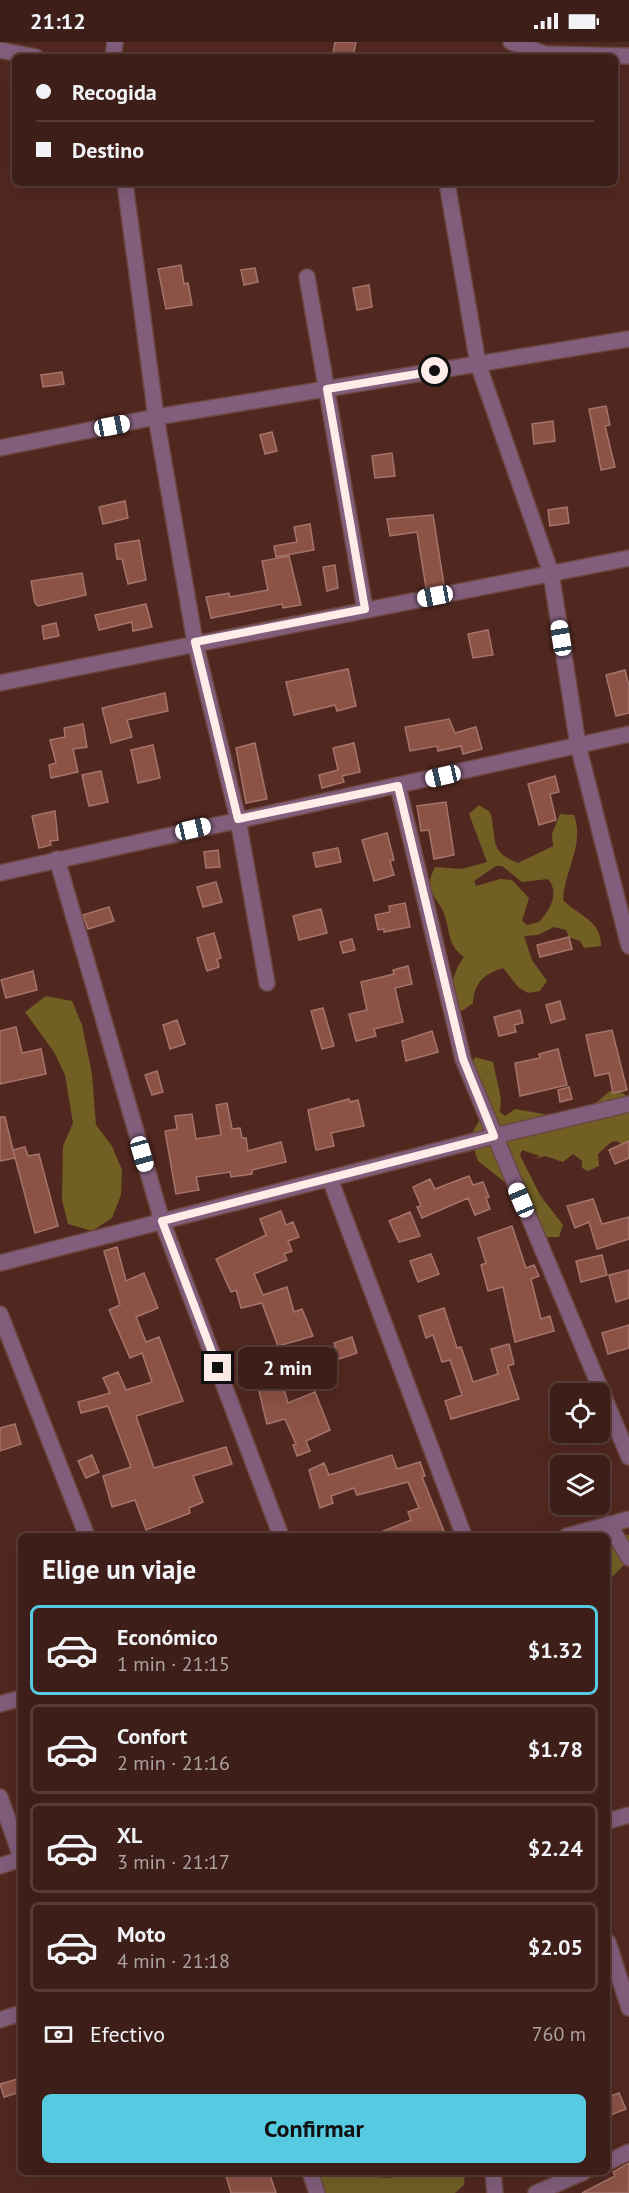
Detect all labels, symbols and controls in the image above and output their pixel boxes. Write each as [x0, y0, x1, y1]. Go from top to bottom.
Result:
text: 21:12 [30, 7, 86, 35]
text: Recogida [72, 78, 157, 106]
text: Destino [72, 136, 144, 164]
route start [421, 357, 448, 384]
car [93, 414, 131, 438]
car [416, 584, 454, 608]
car [549, 619, 573, 657]
car [423, 763, 463, 789]
car [173, 816, 213, 842]
car [128, 1134, 156, 1174]
car [506, 1180, 536, 1220]
callout: 2 min [239, 1347, 338, 1389]
route end [204, 1354, 231, 1381]
text: 2 min [263, 1355, 312, 1381]
map controls [550, 1383, 610, 1515]
button: locate [550, 1383, 610, 1443]
button: layers [550, 1455, 610, 1515]
text: Elige un viaje [42, 1552, 196, 1586]
icon: car [45, 1623, 99, 1677]
text: Económico [117, 1623, 218, 1651]
text: $1.32 [528, 1636, 583, 1664]
text: 1 min · 21:15 [117, 1651, 230, 1677]
icon: car [45, 1722, 99, 1776]
text: Confort [117, 1722, 187, 1750]
text: $1.78 [528, 1735, 583, 1763]
text: 2 min · 21:16 [117, 1750, 230, 1776]
icon: car [45, 1821, 99, 1875]
text: XL [117, 1821, 142, 1849]
text: $2.24 [528, 1834, 583, 1862]
text: 3 min · 21:17 [117, 1849, 230, 1875]
icon: car [45, 1920, 99, 1974]
text: Moto [117, 1920, 166, 1948]
text: $2.05 [528, 1933, 583, 1961]
text: 4 min · 21:18 [117, 1948, 230, 1974]
icon: cash [42, 2018, 75, 2051]
text: Efectivo [90, 2020, 165, 2048]
text: 760 m [532, 2021, 586, 2047]
button: Confirmar [42, 2094, 586, 2163]

